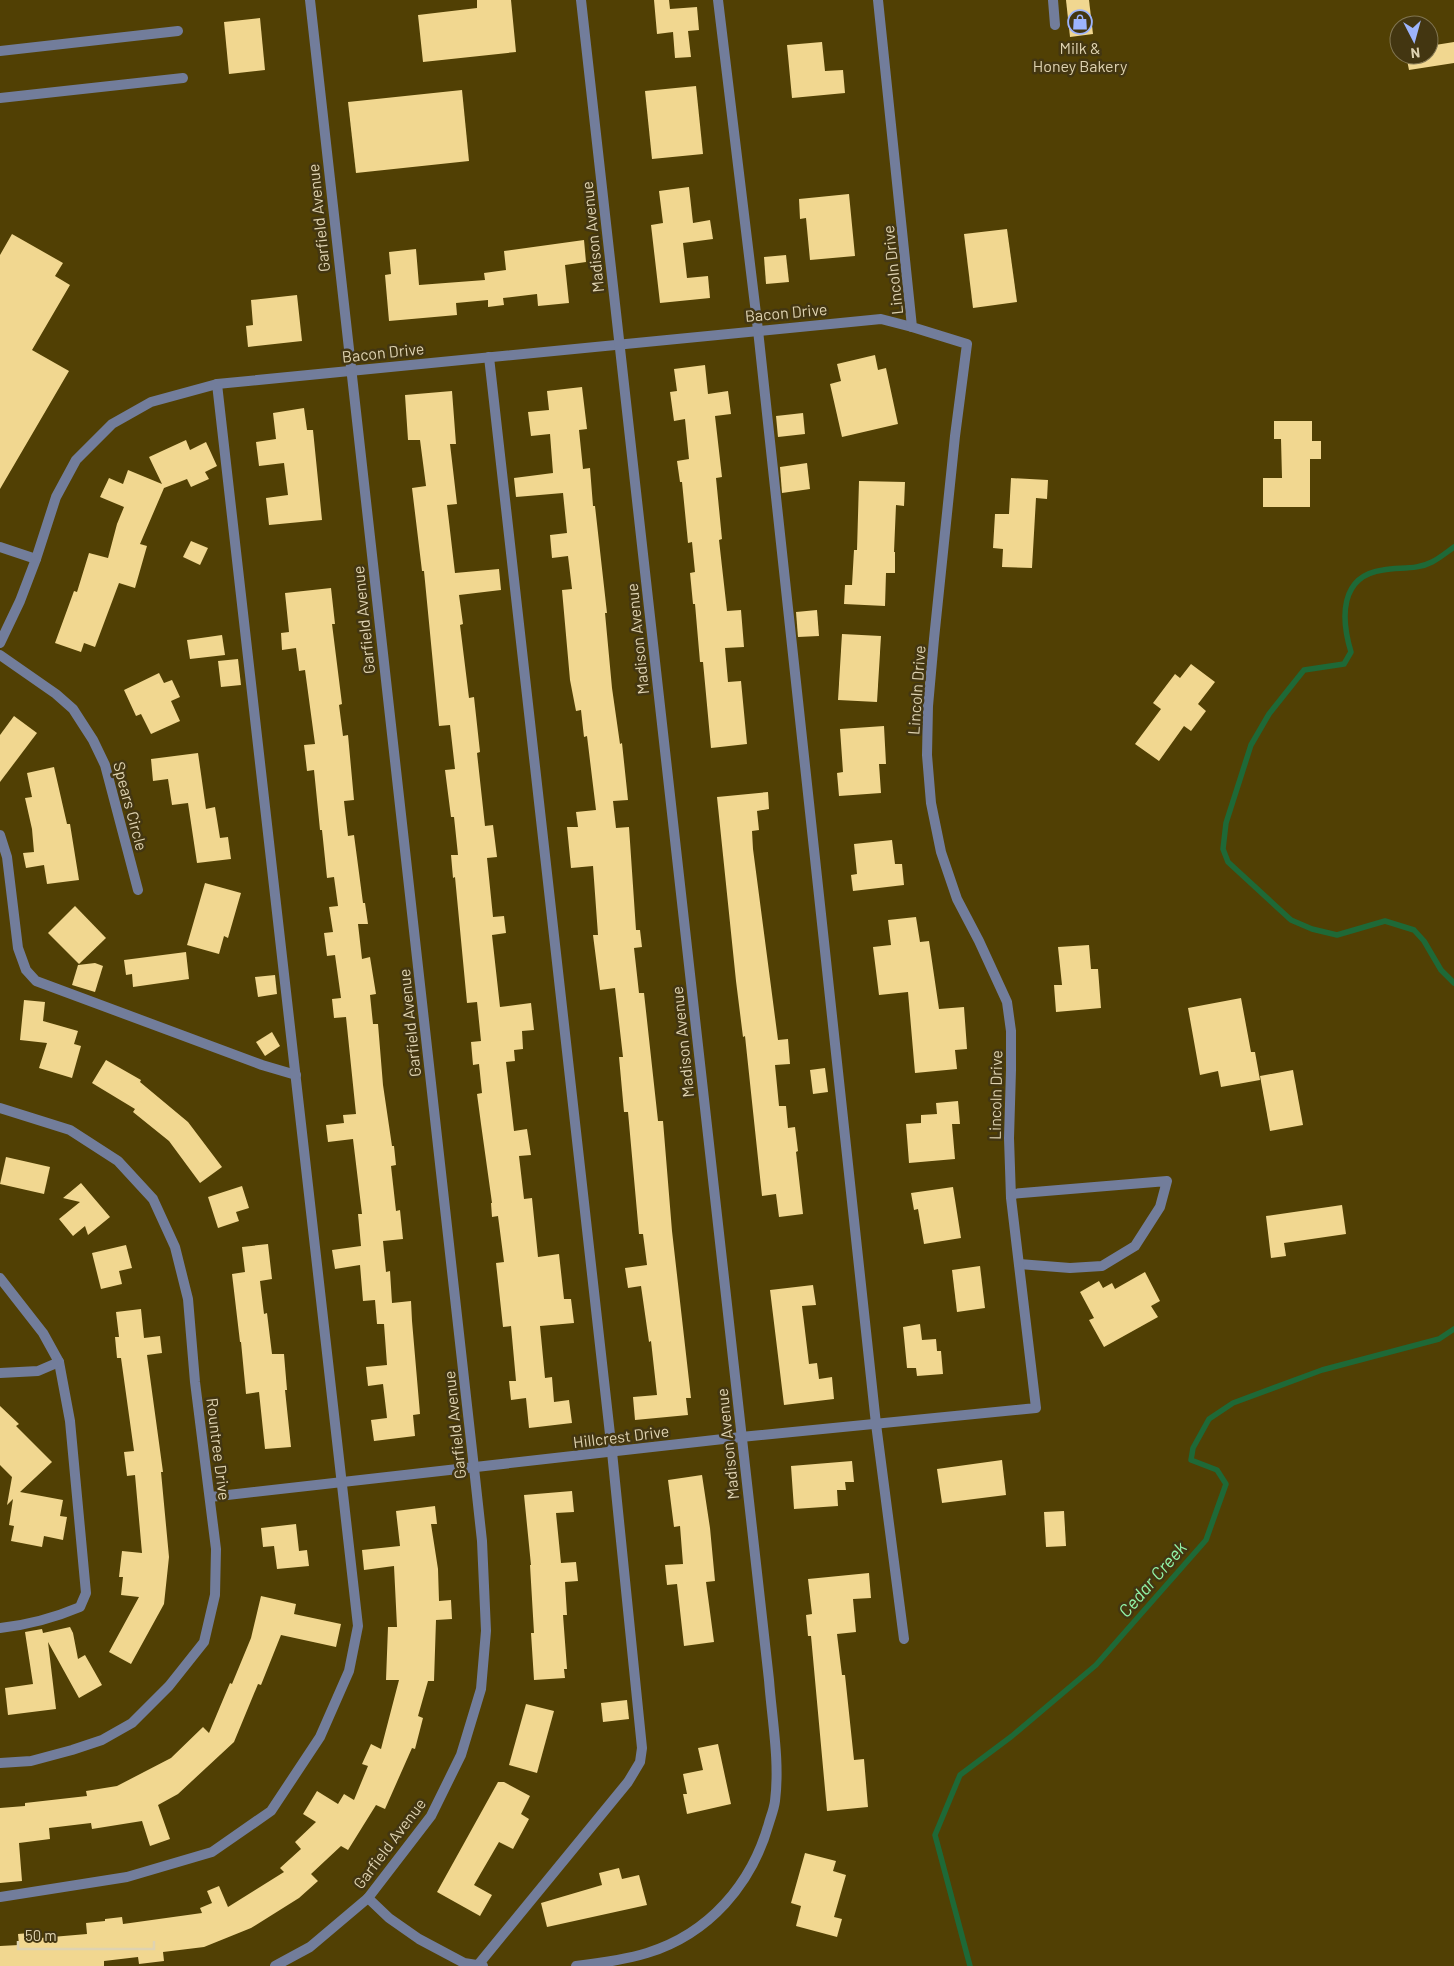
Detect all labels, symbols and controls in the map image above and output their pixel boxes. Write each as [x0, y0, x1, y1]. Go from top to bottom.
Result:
shop icon: Milk & Honey Bakery [1067, 9, 1093, 35]
north arrow [1389, 15, 1439, 65]
place label: Milk & Honey Bakery [1033, 38, 1128, 75]
text: N [1410, 44, 1421, 62]
street label: Garfield Avenue [303, 163, 333, 273]
street label: Madison Avenue [577, 181, 607, 293]
street label: Lincoln Drive [878, 224, 906, 316]
street label: Bacon Drive [744, 299, 828, 325]
street label: Bacon Drive [341, 338, 425, 366]
street label: Garfield Avenue [348, 565, 378, 675]
street label: Madison Avenue [622, 583, 652, 695]
street label: Lincoln Drive [903, 645, 929, 735]
street label: Spears Circle [110, 759, 152, 853]
street label: Garfield Avenue [394, 968, 424, 1078]
street label: Madison Avenue [667, 986, 697, 1098]
street label: Lincoln Drive [985, 1050, 1005, 1140]
street label: Garfield Avenue [439, 1370, 469, 1480]
street label: Madison Avenue [712, 1388, 742, 1500]
street label: Rountree Drive [203, 1397, 235, 1501]
street label: Hillcrest Drive [572, 1421, 670, 1451]
water label: Cedar Creek [1113, 1537, 1191, 1621]
street label: Garfield Avenue [349, 1794, 429, 1892]
scale bar [18, 1918, 154, 1950]
text: 50 m [25, 1926, 57, 1944]

